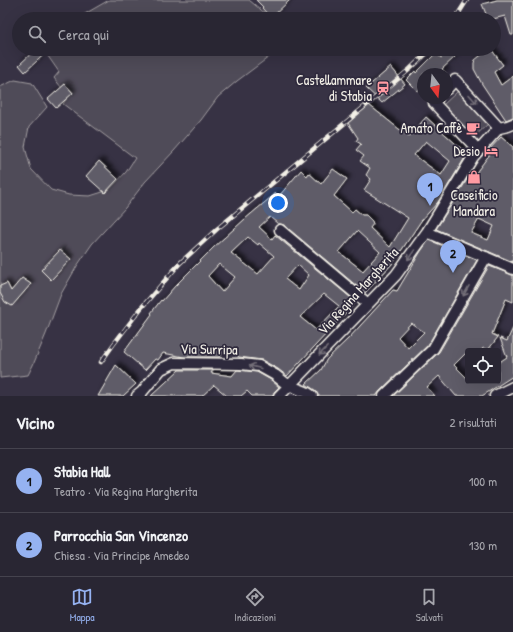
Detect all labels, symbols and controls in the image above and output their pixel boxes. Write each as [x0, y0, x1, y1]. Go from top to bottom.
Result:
search box [12, 12, 501, 56]
icon: search [26, 23, 48, 45]
text: Cerca qui [58, 24, 109, 45]
north arrow [417, 68, 453, 104]
place label: Castellammare di Stabia [296, 70, 372, 105]
station icon: Castellammare di Stabia [375, 80, 391, 96]
one-way arrow [468, 94, 478, 104]
place label: Amato Caffè [400, 118, 462, 137]
cafe icon: Amato Caffè [465, 120, 481, 136]
place label: Desio [454, 141, 480, 160]
hotel icon: Desio [483, 143, 499, 159]
shop icon: Caseificio Mandara [466, 169, 482, 185]
pin: 1 [417, 173, 443, 206]
place label: Caseificio Mandara [450, 185, 498, 220]
your location [268, 193, 288, 213]
pin: 2 [440, 240, 466, 273]
street label: Via Regina Margherita [313, 242, 403, 339]
one-way arrow [407, 249, 415, 260]
one-way arrow [462, 285, 470, 297]
street label: Via Surripa [180, 339, 238, 360]
one-way arrow [318, 346, 328, 356]
map controls [465, 348, 501, 384]
button: locate [465, 348, 501, 384]
one-way arrow [249, 362, 262, 370]
text: Vicino [16, 411, 54, 434]
text: 2 risultati [449, 413, 497, 431]
text: Stabia Hall [54, 461, 110, 482]
text: 1 [27, 472, 31, 490]
text: 100 m [469, 472, 497, 490]
text: Teatro · Via Regina Margherita [54, 482, 197, 500]
text: Parrocchia San Vincenzo [54, 525, 188, 546]
text: 2 [26, 536, 32, 554]
text: 130 m [469, 536, 497, 554]
text: Chiesa · Via Principe Amedeo [54, 546, 189, 564]
tab: Mappa [70, 586, 94, 624]
tab: Indicazioni [234, 586, 276, 624]
tab: Salvati [416, 586, 443, 624]

